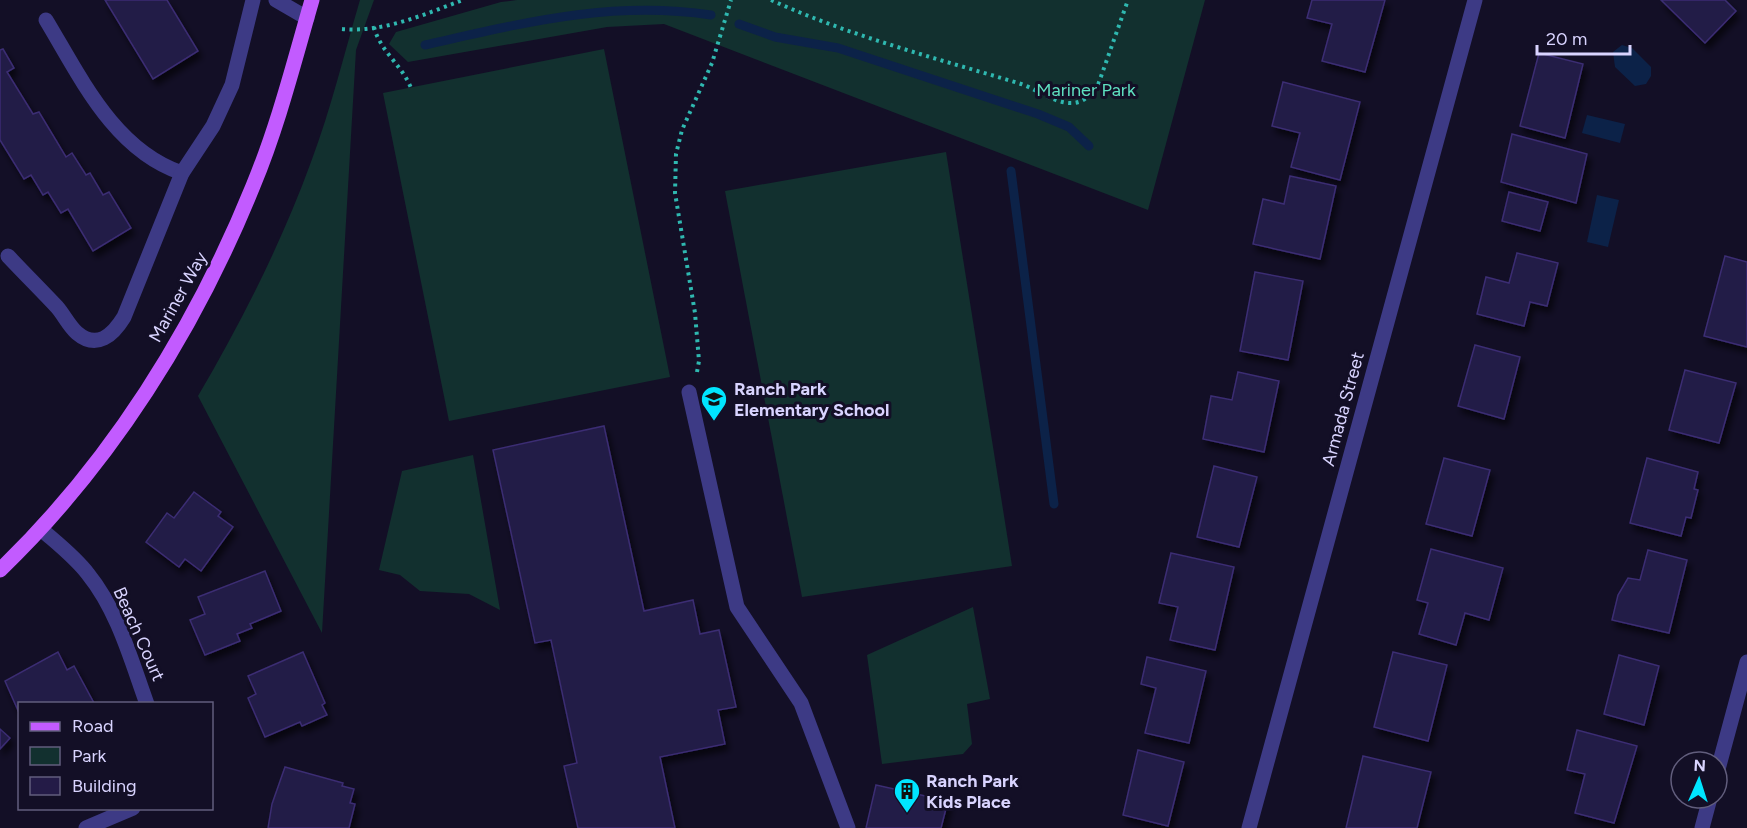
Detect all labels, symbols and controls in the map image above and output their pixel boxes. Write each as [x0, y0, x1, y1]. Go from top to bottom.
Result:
scale bar [1537, 18, 1630, 56]
text: 20 m [1546, 28, 1587, 50]
park label: Mariner Park [1036, 79, 1136, 101]
street label: Mariner Way [144, 247, 212, 346]
street label: Armada Street [1317, 349, 1369, 469]
place label: Ranch Park Elementary School [734, 378, 889, 421]
school or university icon: Ranch Park Elementary School [699, 384, 729, 422]
street label: Beach Court [108, 584, 170, 685]
legend [18, 702, 213, 810]
text: Road [72, 715, 113, 737]
text: Park [72, 745, 107, 767]
north arrow [1669, 750, 1729, 810]
text: N [1693, 756, 1706, 775]
place label: Ranch Park Kids Place [926, 770, 1019, 813]
text: Building [72, 775, 137, 797]
building icon: Ranch Park Kids Place [892, 776, 922, 814]

